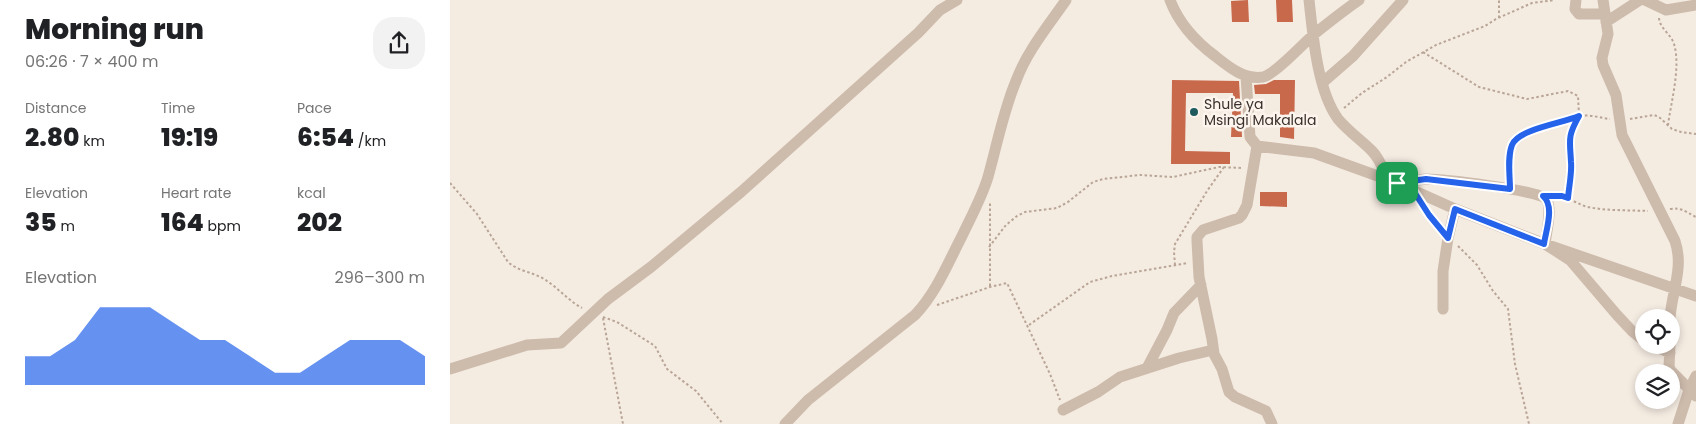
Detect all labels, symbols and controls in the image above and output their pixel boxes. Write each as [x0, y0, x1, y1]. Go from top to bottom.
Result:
text: Morning run [25, 10, 204, 49]
button: share [373, 17, 425, 69]
text: 06:26 · 7 × 400 m [25, 50, 158, 73]
place label: Shule ya Msingi Makalala [1204, 94, 1316, 130]
text: Distance [25, 98, 86, 118]
text: Time [161, 98, 195, 118]
text: Pace [297, 98, 332, 118]
marker: Shule ya Msingi Makalala [1188, 106, 1200, 118]
text: 2.80 [25, 120, 80, 155]
text: 19:19 [161, 120, 218, 155]
text: 6:54 [297, 120, 354, 155]
text: km [80, 131, 105, 151]
text: /km [354, 131, 386, 151]
pin [1376, 162, 1418, 204]
icon: arrive [1383, 169, 1411, 197]
text: Elevation [25, 183, 88, 203]
text: Heart rate [161, 183, 231, 203]
text: kcal [297, 183, 326, 203]
text: 35 [25, 205, 57, 240]
text: 164 [161, 205, 204, 240]
text: 202 [297, 205, 342, 240]
text: m [57, 216, 75, 236]
text: bpm [204, 216, 241, 236]
text: Elevation [25, 266, 97, 289]
text: 296–300 m [334, 266, 425, 289]
map controls [1635, 309, 1680, 409]
button: locate [1635, 309, 1680, 354]
button: layers [1635, 364, 1680, 409]

